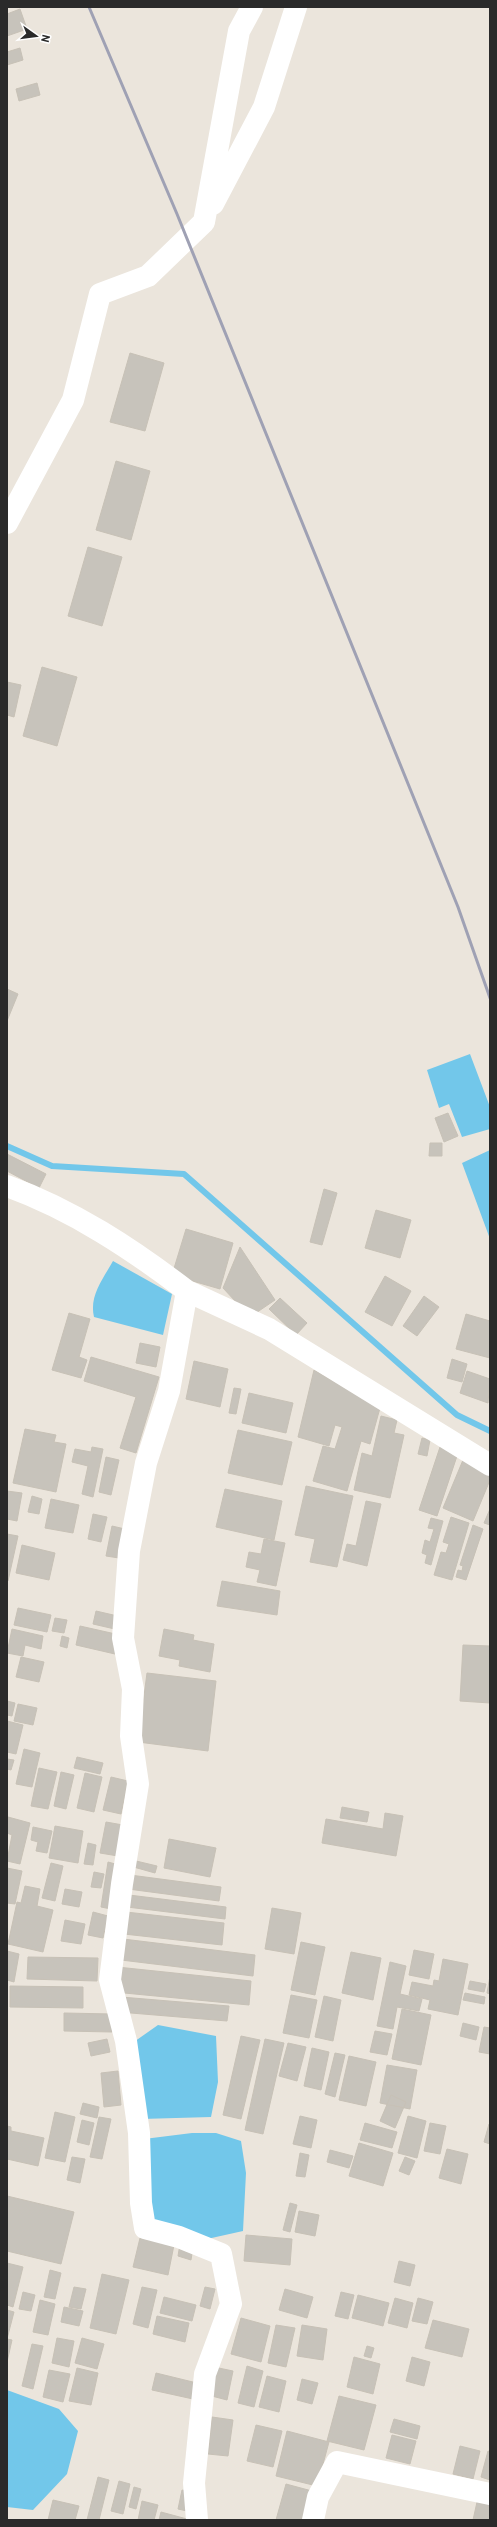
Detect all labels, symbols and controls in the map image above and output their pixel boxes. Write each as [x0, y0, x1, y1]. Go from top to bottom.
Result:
north arrow [16, 16, 56, 56]
text: N [39, 33, 53, 44]

